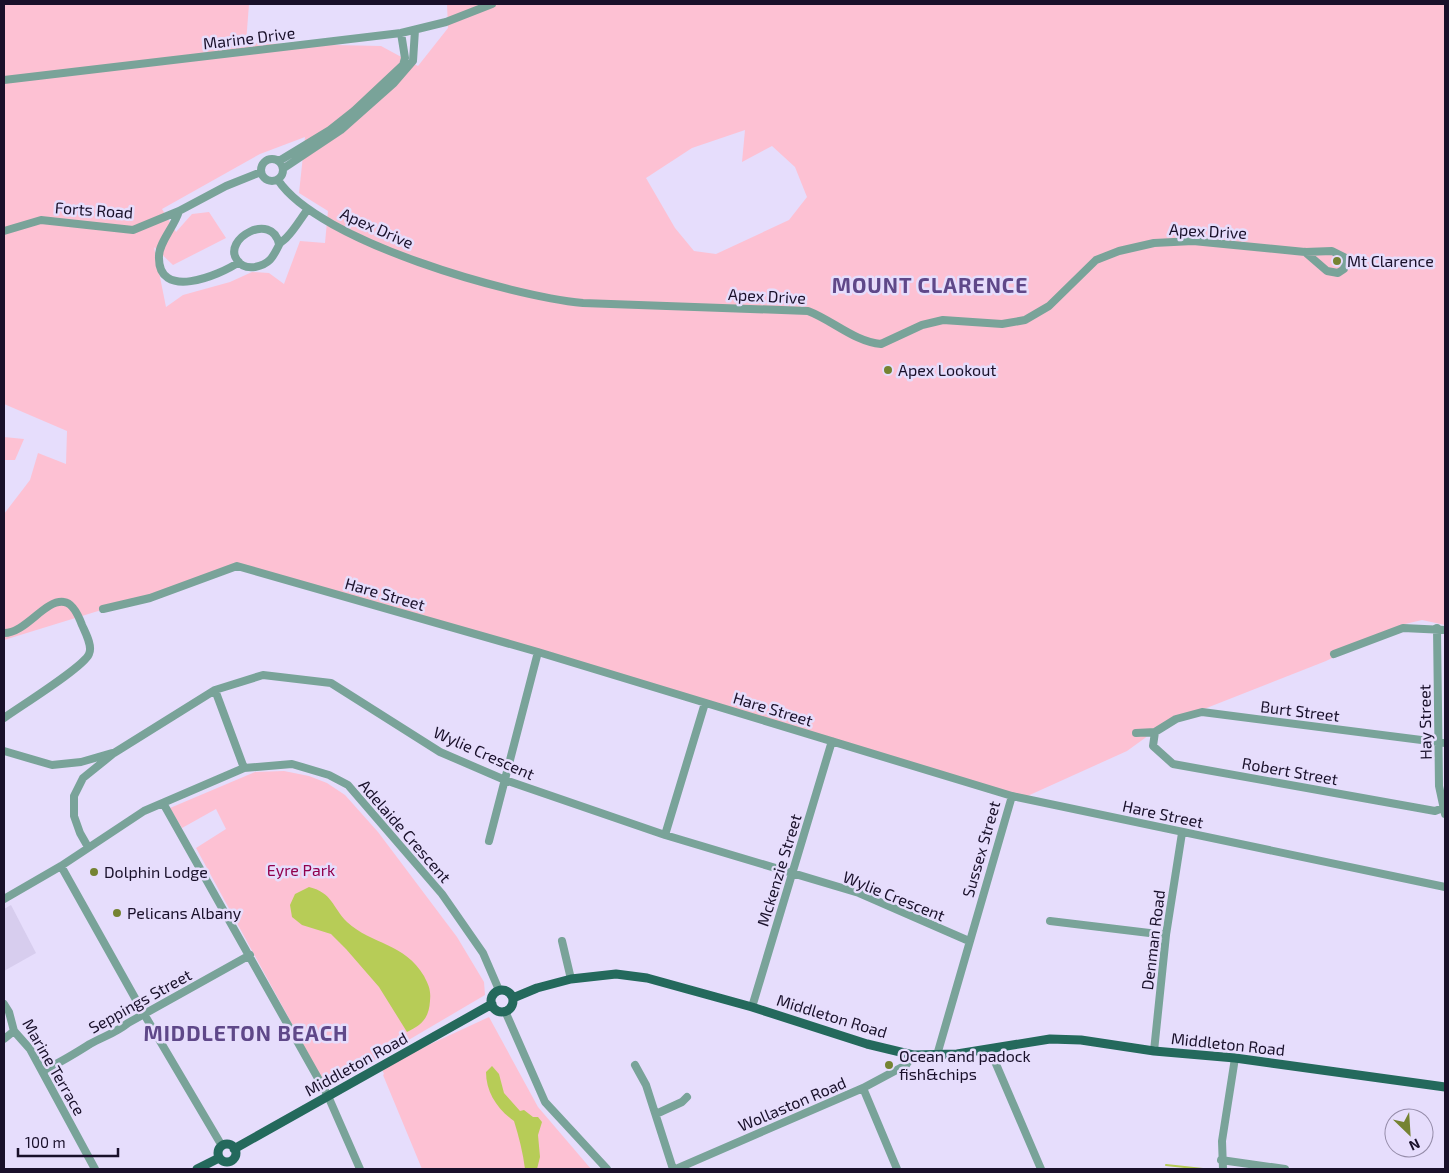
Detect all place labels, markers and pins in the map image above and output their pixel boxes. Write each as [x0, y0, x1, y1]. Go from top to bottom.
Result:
place label: Mt Clarence [1347, 251, 1434, 270]
marker: Mt Clarence [1331, 255, 1343, 267]
place label: Apex Lookout [898, 360, 996, 379]
marker: Apex Lookout [882, 364, 894, 376]
place label: Dolphin Lodge [104, 862, 208, 881]
marker: Dolphin Lodge [88, 866, 100, 878]
place label: Pelicans Albany [127, 903, 242, 922]
marker: Pelicans Albany [111, 907, 123, 919]
place label: Ocean and padock fish&chips [899, 1046, 1031, 1083]
marker: Ocean and padock fish&chips [883, 1059, 895, 1071]

